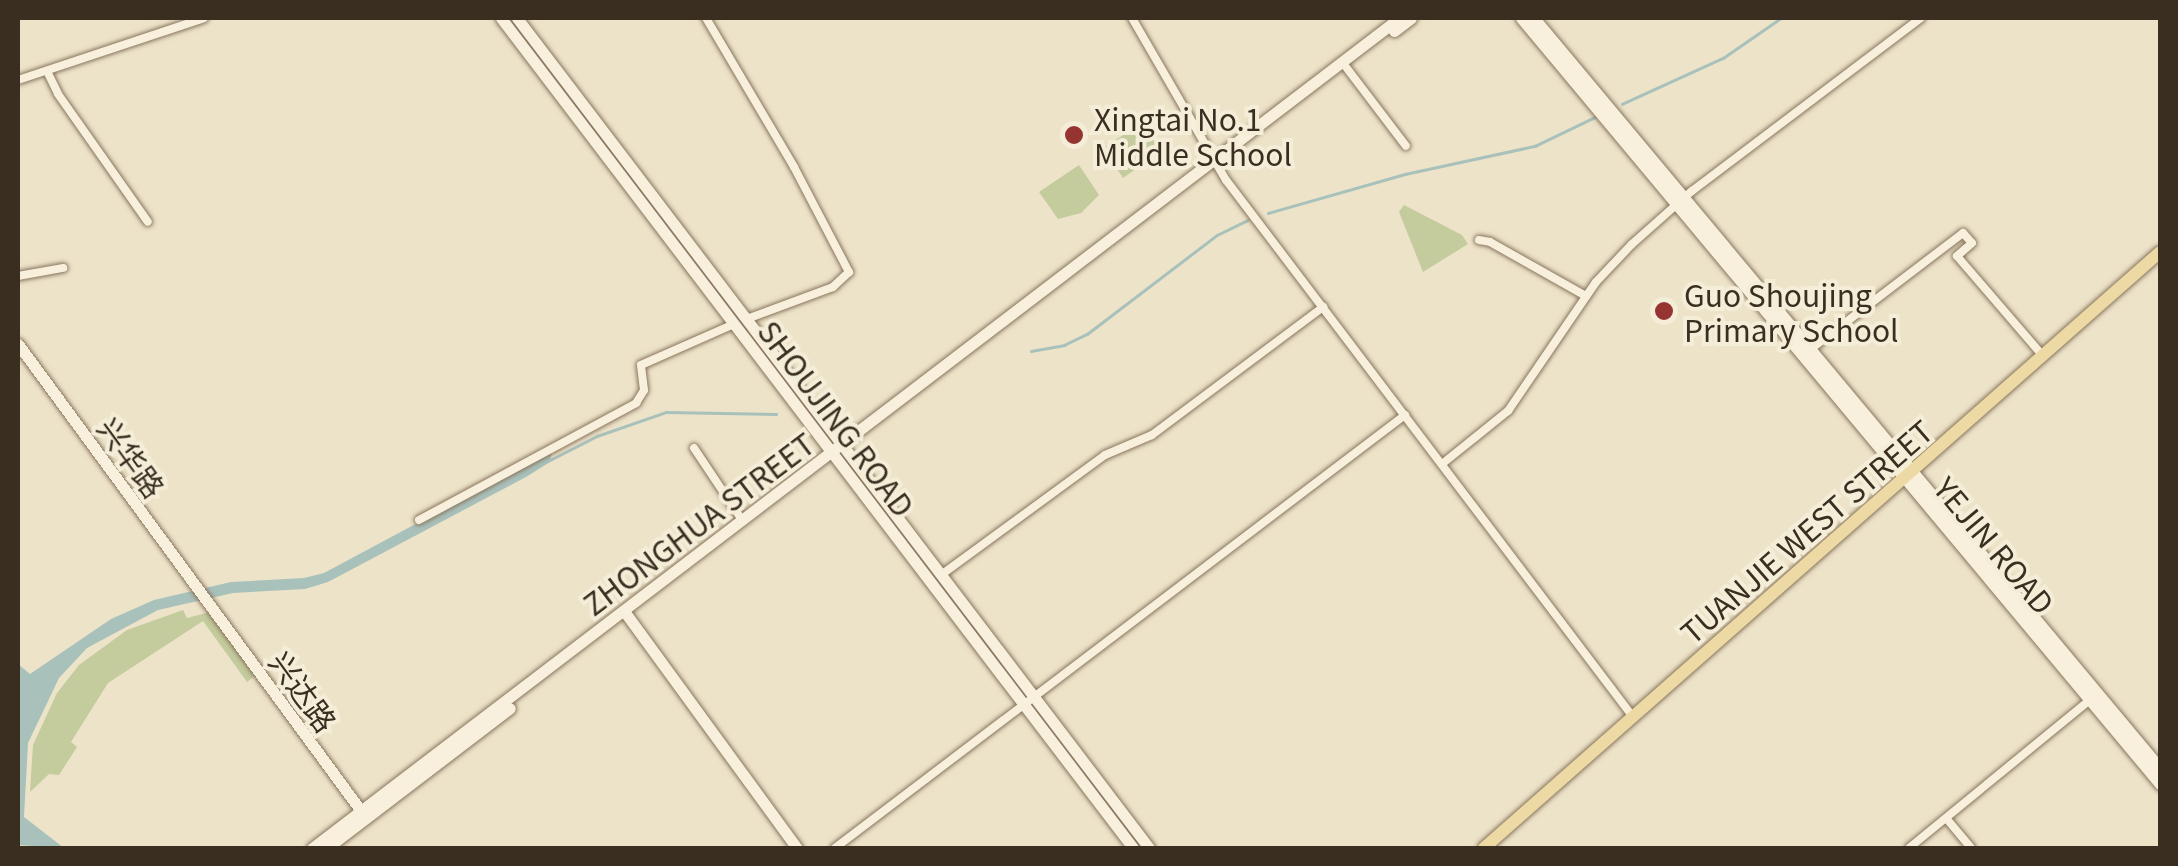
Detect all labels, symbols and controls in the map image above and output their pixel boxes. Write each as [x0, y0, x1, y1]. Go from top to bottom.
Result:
place label: Xingtai No.1 Middle School [1094, 100, 1292, 170]
marker: Xingtai No.1 Middle School [1063, 124, 1085, 146]
place label: Guo Shoujing Primary School [1684, 276, 1899, 346]
marker: Guo Shoujing Primary School [1653, 300, 1675, 322]
street label: SHOUJING ROAD [752, 313, 922, 523]
street label: 兴华路 [91, 410, 173, 504]
street label: TUANJIE WEST STREET [1673, 412, 1939, 650]
street label: ZHONGHUA STREET [575, 424, 821, 622]
street label: YEJIN ROAD [1928, 470, 2062, 620]
street label: 兴达路 [263, 644, 345, 738]

